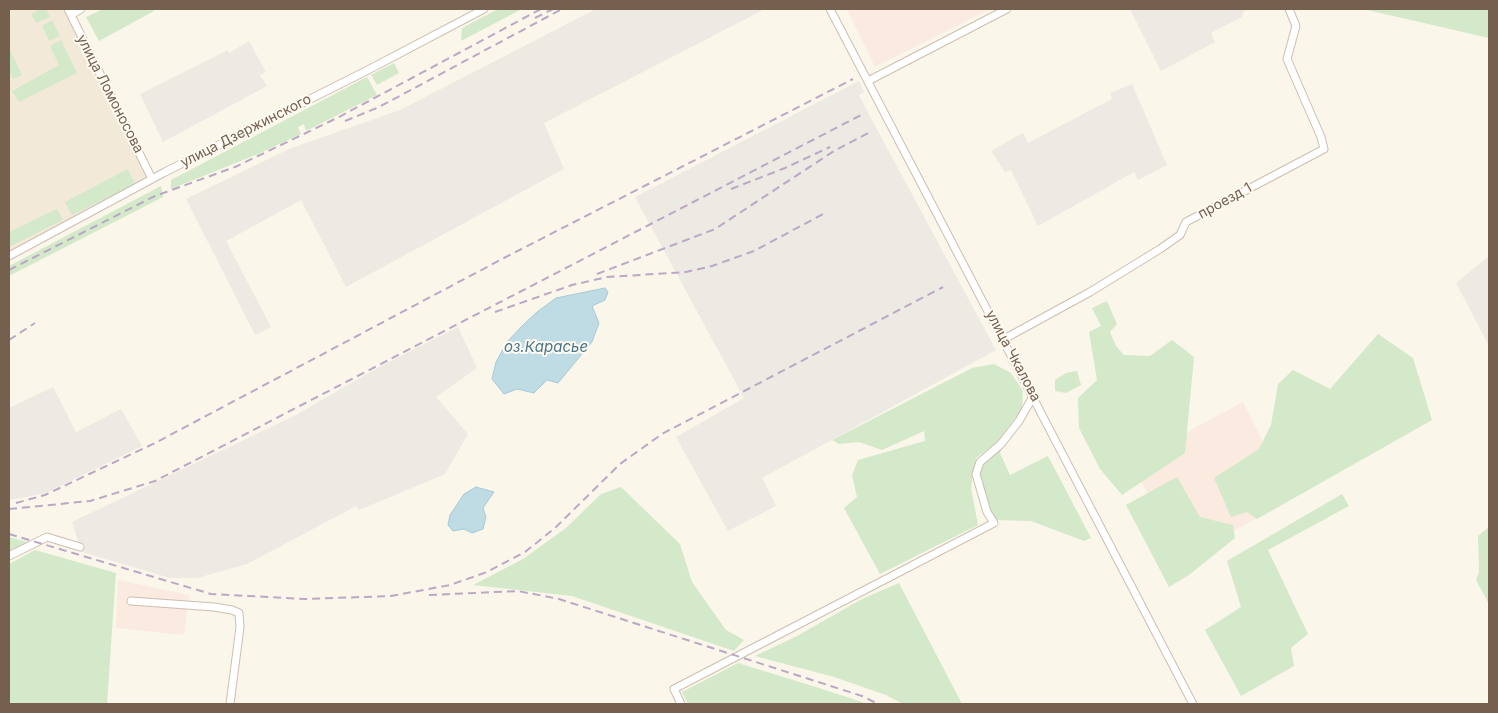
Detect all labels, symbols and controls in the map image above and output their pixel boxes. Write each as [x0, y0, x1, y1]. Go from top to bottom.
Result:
street label: улица Ломоносова [73, 32, 147, 156]
street label: улица Дзержинского [178, 91, 314, 171]
street label: проезд 1 [1195, 179, 1255, 223]
street label: улица Чкалова [982, 307, 1044, 405]
water label: оз.Карасье [504, 338, 588, 356]

